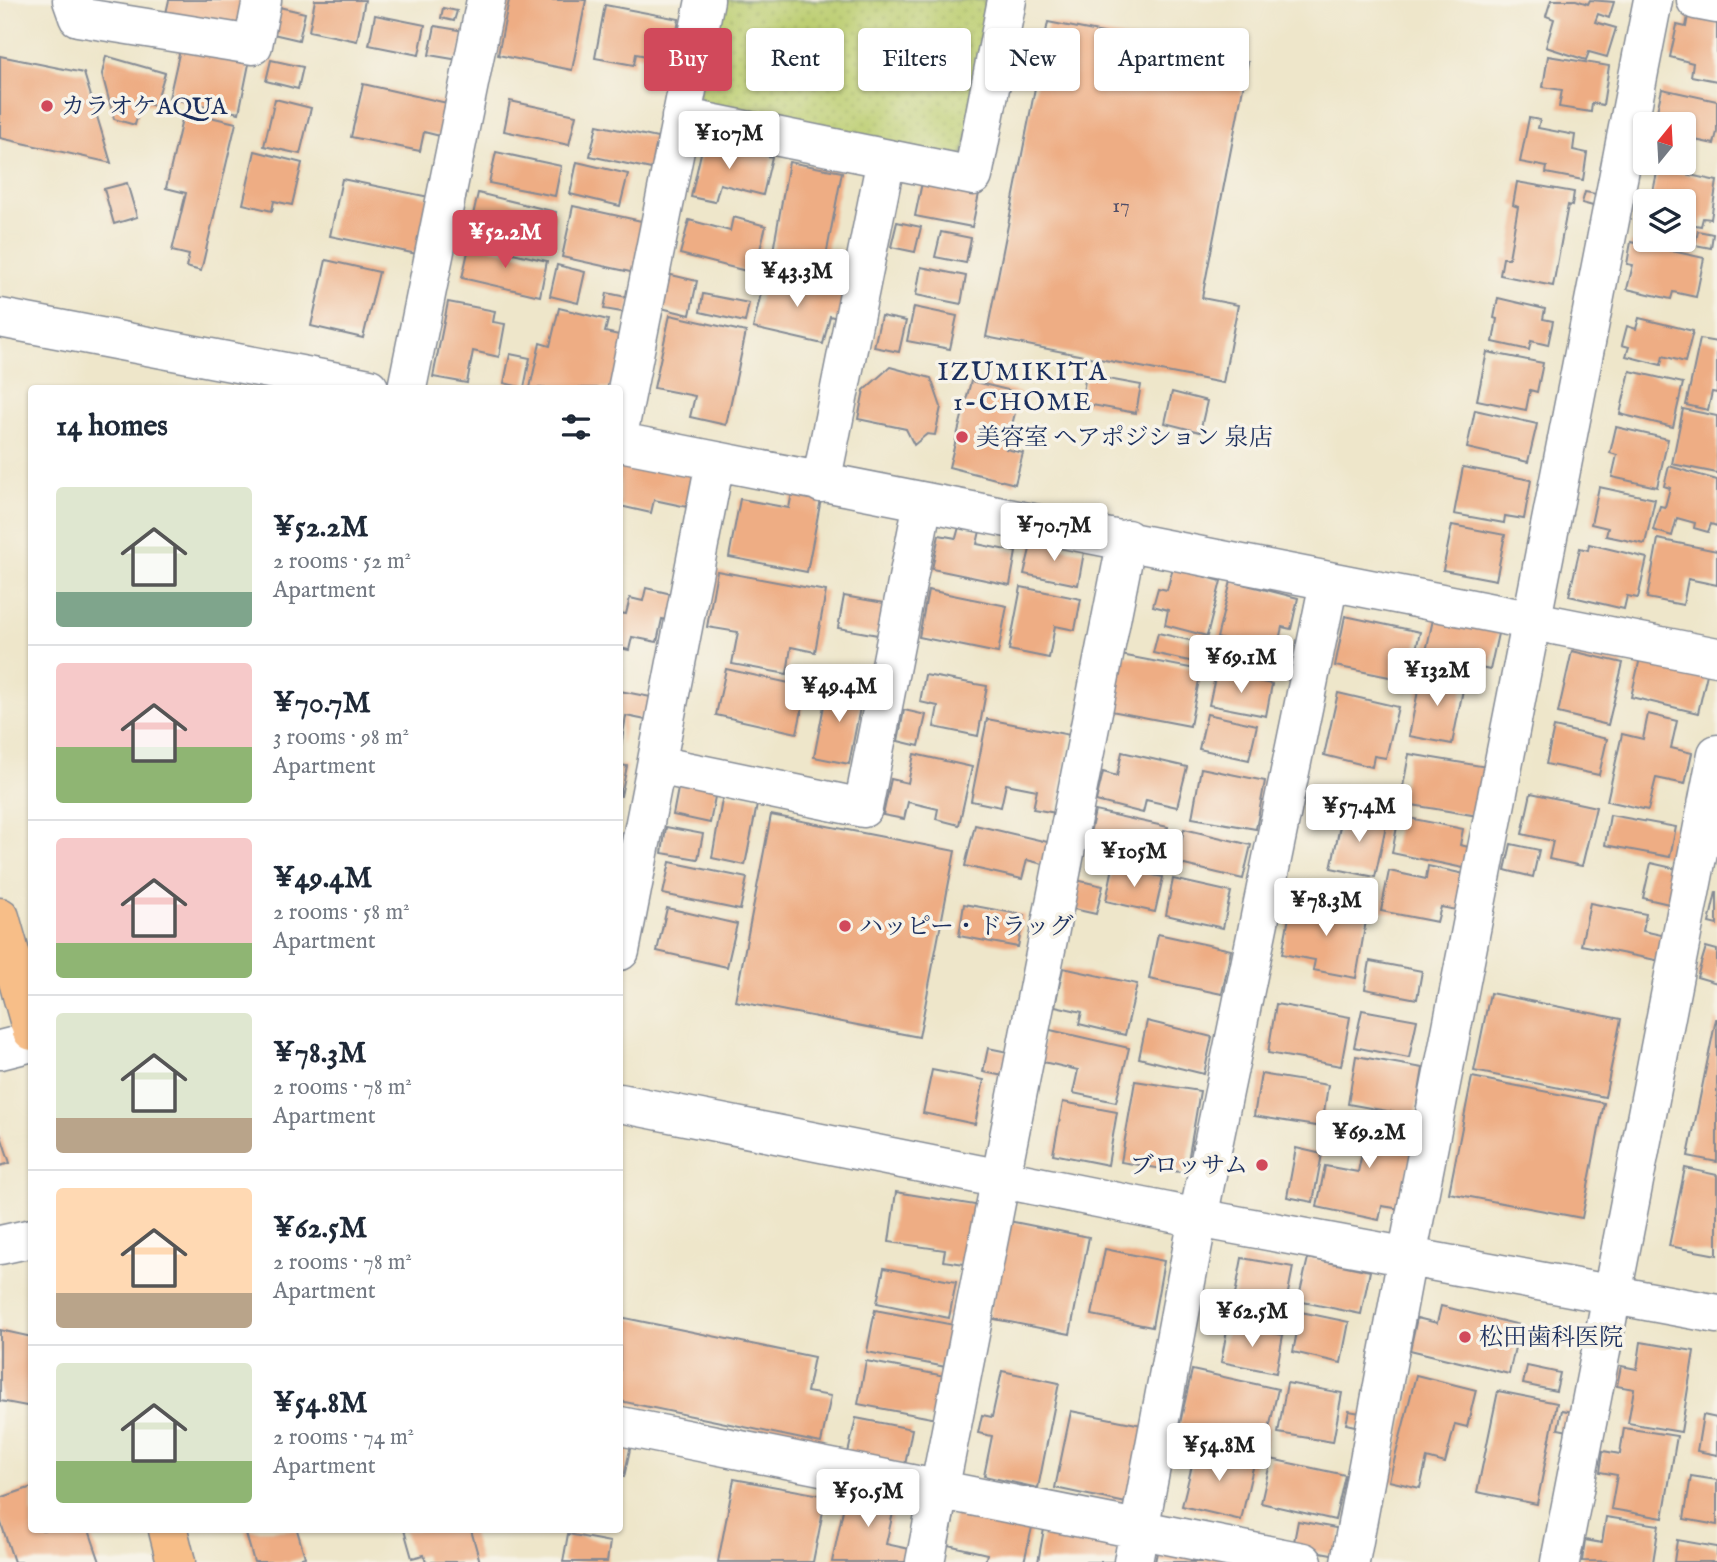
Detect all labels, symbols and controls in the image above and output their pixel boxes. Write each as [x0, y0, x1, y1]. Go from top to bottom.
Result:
chip: Buy [644, 28, 732, 91]
chip: Rent [746, 28, 844, 91]
chip: Filters [858, 28, 971, 91]
chip: New [985, 28, 1080, 91]
chip: Apartment [1094, 28, 1249, 91]
place label: カラオケAQUA [61, 92, 228, 123]
marker: カラオケAQUA [39, 98, 55, 114]
pin: ¥107M [680, 111, 778, 171]
north arrow [1633, 112, 1696, 175]
map controls [1633, 112, 1696, 252]
text: ¥107M [695, 119, 763, 148]
button: layers [1633, 189, 1696, 252]
house number: 17 [1112, 193, 1130, 220]
pin: ¥52.2M [448, 210, 562, 270]
text: ¥52.2M [468, 218, 542, 247]
pin: ¥43.3M [740, 250, 854, 309]
text: ¥43.3M [761, 257, 833, 286]
district label: IZUMIKITA 1-CHOME [938, 356, 1108, 419]
text: 14 homes [56, 408, 168, 446]
icon: filters [557, 408, 595, 446]
place label: 美容室 ヘアポジション 泉店 [976, 423, 1273, 454]
marker: 美容室 ヘアポジション 泉店 [954, 429, 970, 445]
pin: ¥70.7M [997, 504, 1111, 563]
text: ¥52.2M [273, 509, 368, 547]
text: ¥70.7M [1017, 511, 1091, 540]
icon: home [112, 515, 196, 599]
text: 2 rooms · 52 m² [273, 547, 411, 576]
text: Apartment [273, 576, 376, 605]
pin: ¥69.1M [1184, 636, 1298, 695]
text: ¥69.1M [1205, 643, 1277, 672]
pin: ¥132M [1388, 648, 1486, 708]
text: ¥132M [1404, 656, 1470, 685]
pin: ¥49.4M [782, 664, 896, 724]
text: ¥49.4M [801, 672, 877, 701]
text: ¥70.7M [273, 685, 371, 723]
icon: home [112, 691, 196, 775]
text: 3 rooms · 98 m² [273, 723, 409, 752]
text: Apartment [273, 752, 376, 781]
pin: ¥57.4M [1302, 784, 1416, 844]
text: ¥57.4M [1322, 792, 1396, 821]
pin: ¥105M [1085, 830, 1183, 889]
text: ¥105M [1101, 837, 1167, 866]
text: ¥49.4M [273, 860, 372, 898]
icon: home [112, 866, 196, 950]
pin: ¥78.3M [1269, 878, 1383, 938]
text: ¥78.3M [1290, 886, 1362, 915]
text: 2 rooms · 58 m² [273, 898, 410, 927]
place label: ハッピー・ドラッグ [859, 912, 1074, 943]
marker: ハッピー・ドラッグ [837, 918, 853, 934]
text: Apartment [273, 927, 376, 956]
text: ¥78.3M [273, 1035, 367, 1073]
icon: home [112, 1041, 196, 1125]
text: 2 rooms · 78 m² [273, 1073, 412, 1102]
text: Apartment [273, 1102, 376, 1131]
pin: ¥69.2M [1312, 1110, 1426, 1170]
text: ¥69.2M [1332, 1118, 1406, 1147]
place label: ブロッサム [1130, 1151, 1248, 1182]
marker: ブロッサム [1254, 1157, 1270, 1173]
text: ¥62.5M [273, 1210, 367, 1248]
icon: home [112, 1216, 196, 1300]
text: 2 rooms · 78 m² [273, 1248, 412, 1277]
text: Apartment [273, 1277, 376, 1306]
pin: ¥62.5M [1195, 1290, 1309, 1349]
text: ¥62.5M [1216, 1297, 1288, 1326]
place label: 松田歯科医院 [1479, 1323, 1623, 1354]
marker: 松田歯科医院 [1457, 1329, 1473, 1345]
text: ¥54.8M [273, 1385, 367, 1423]
icon: home [112, 1391, 196, 1475]
text: 2 rooms · 74 m² [273, 1423, 414, 1452]
pin: ¥54.8M [1162, 1424, 1276, 1483]
text: ¥54.8M [1183, 1431, 1255, 1460]
text: Apartment [273, 1452, 376, 1481]
pin: ¥50.5M [811, 1470, 925, 1529]
text: ¥50.5M [832, 1477, 904, 1506]

